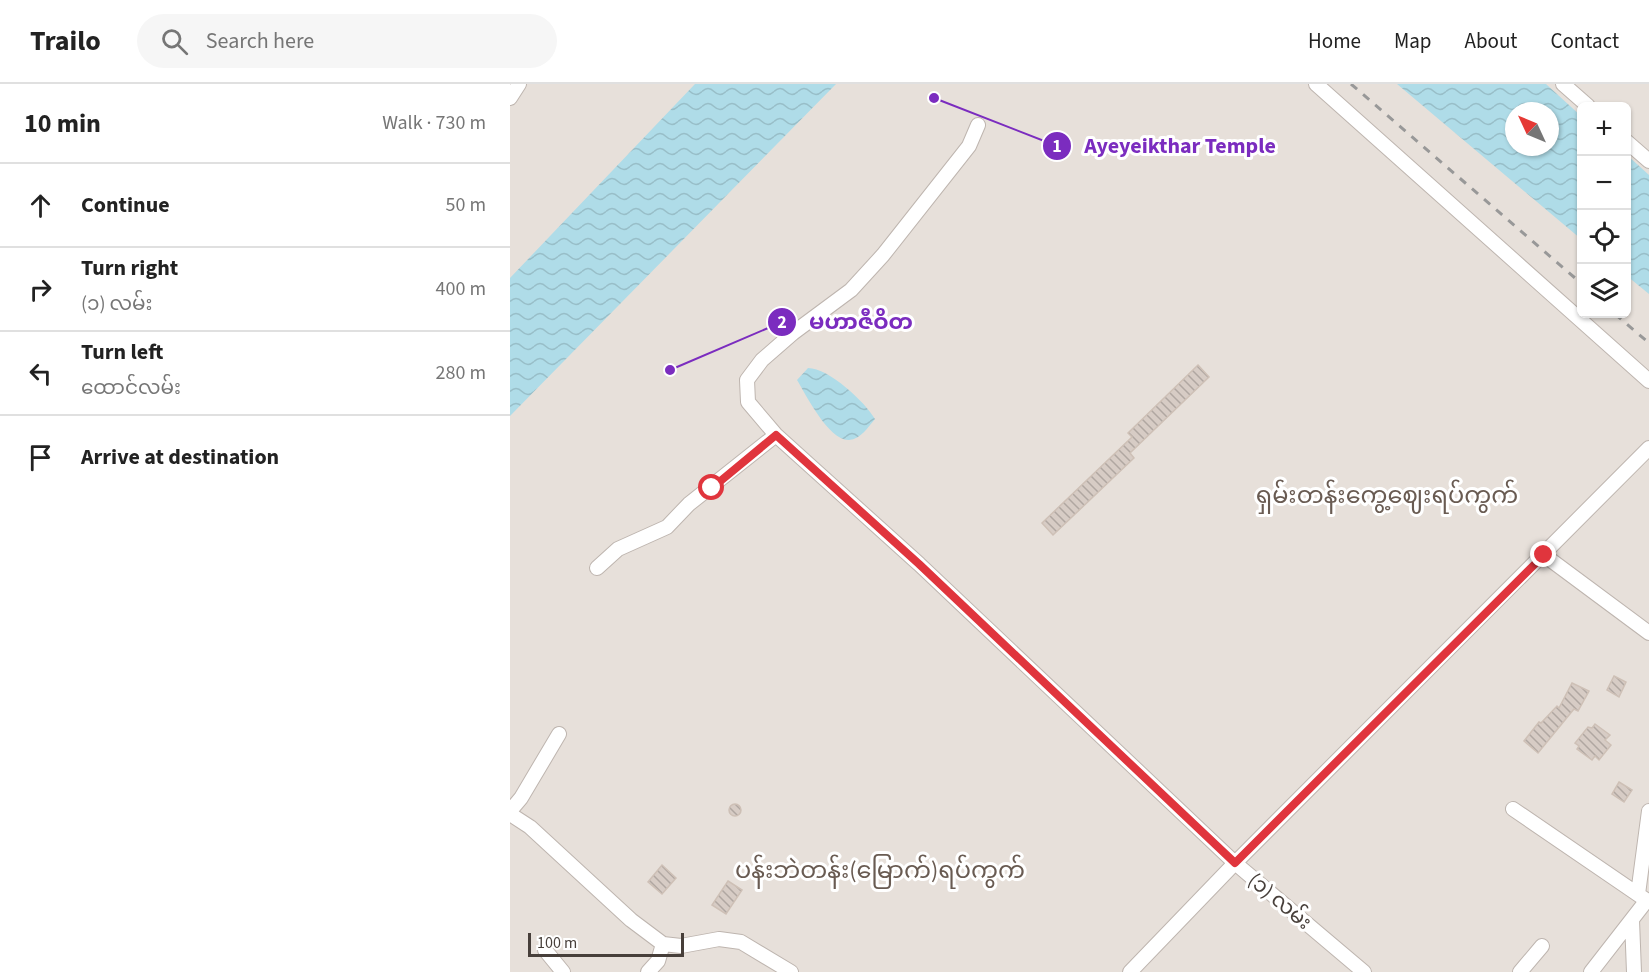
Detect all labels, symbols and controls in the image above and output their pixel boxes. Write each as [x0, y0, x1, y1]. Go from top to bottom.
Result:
search box [137, 14, 557, 68]
text: Trailo [30, 21, 101, 61]
icon: search [158, 25, 191, 58]
text: Search here [206, 25, 314, 57]
text: Home [1308, 26, 1361, 56]
text: Map [1394, 26, 1432, 56]
text: About [1465, 26, 1517, 56]
text: Contact [1550, 26, 1619, 56]
north arrow [1505, 102, 1559, 156]
map controls [1577, 102, 1631, 318]
button: + [1577, 102, 1631, 156]
text: 10 min [24, 105, 101, 142]
text: Walk · 730 m [382, 109, 486, 137]
callout: Ayeyeikthar Temple [1042, 126, 1287, 166]
text: Ayeyeikthar Temple [1083, 130, 1276, 162]
text: 1 [1052, 134, 1062, 159]
button: − [1577, 156, 1631, 210]
icon: ahead [24, 189, 57, 222]
text: Continue [81, 189, 170, 221]
text: 50 m [446, 191, 486, 219]
button: locate [1577, 210, 1631, 264]
text: Turn right [81, 252, 178, 284]
button: layers [1577, 264, 1631, 318]
icon: right [24, 273, 57, 306]
text: 400 m [436, 275, 486, 303]
text: (၁) လမ်း [81, 290, 153, 318]
callout: မဟာဇီဝိတ [767, 302, 925, 342]
text: မဟာဇီဝိတ [809, 306, 913, 338]
text: 2 [777, 310, 787, 335]
text: Turn left [81, 336, 163, 368]
icon: left [24, 357, 57, 390]
text: 280 m [436, 359, 486, 387]
text: ထောင်လမ်း [81, 374, 181, 402]
icon: arrive [24, 441, 57, 474]
text: Arrive at destination [81, 441, 279, 473]
route start [698, 474, 724, 500]
district label: ရှမ်းတန်းကွေ့ဈေးရပ်ကွက် [1256, 478, 1518, 514]
route end [1530, 541, 1556, 567]
district label: ပန်းဘဲတန်း(မြောက်)ရပ်ကွက် [735, 853, 1025, 889]
street label: (၁) လမ်း [1242, 865, 1319, 937]
scale bar [528, 930, 684, 958]
text: 100 m [537, 932, 577, 954]

